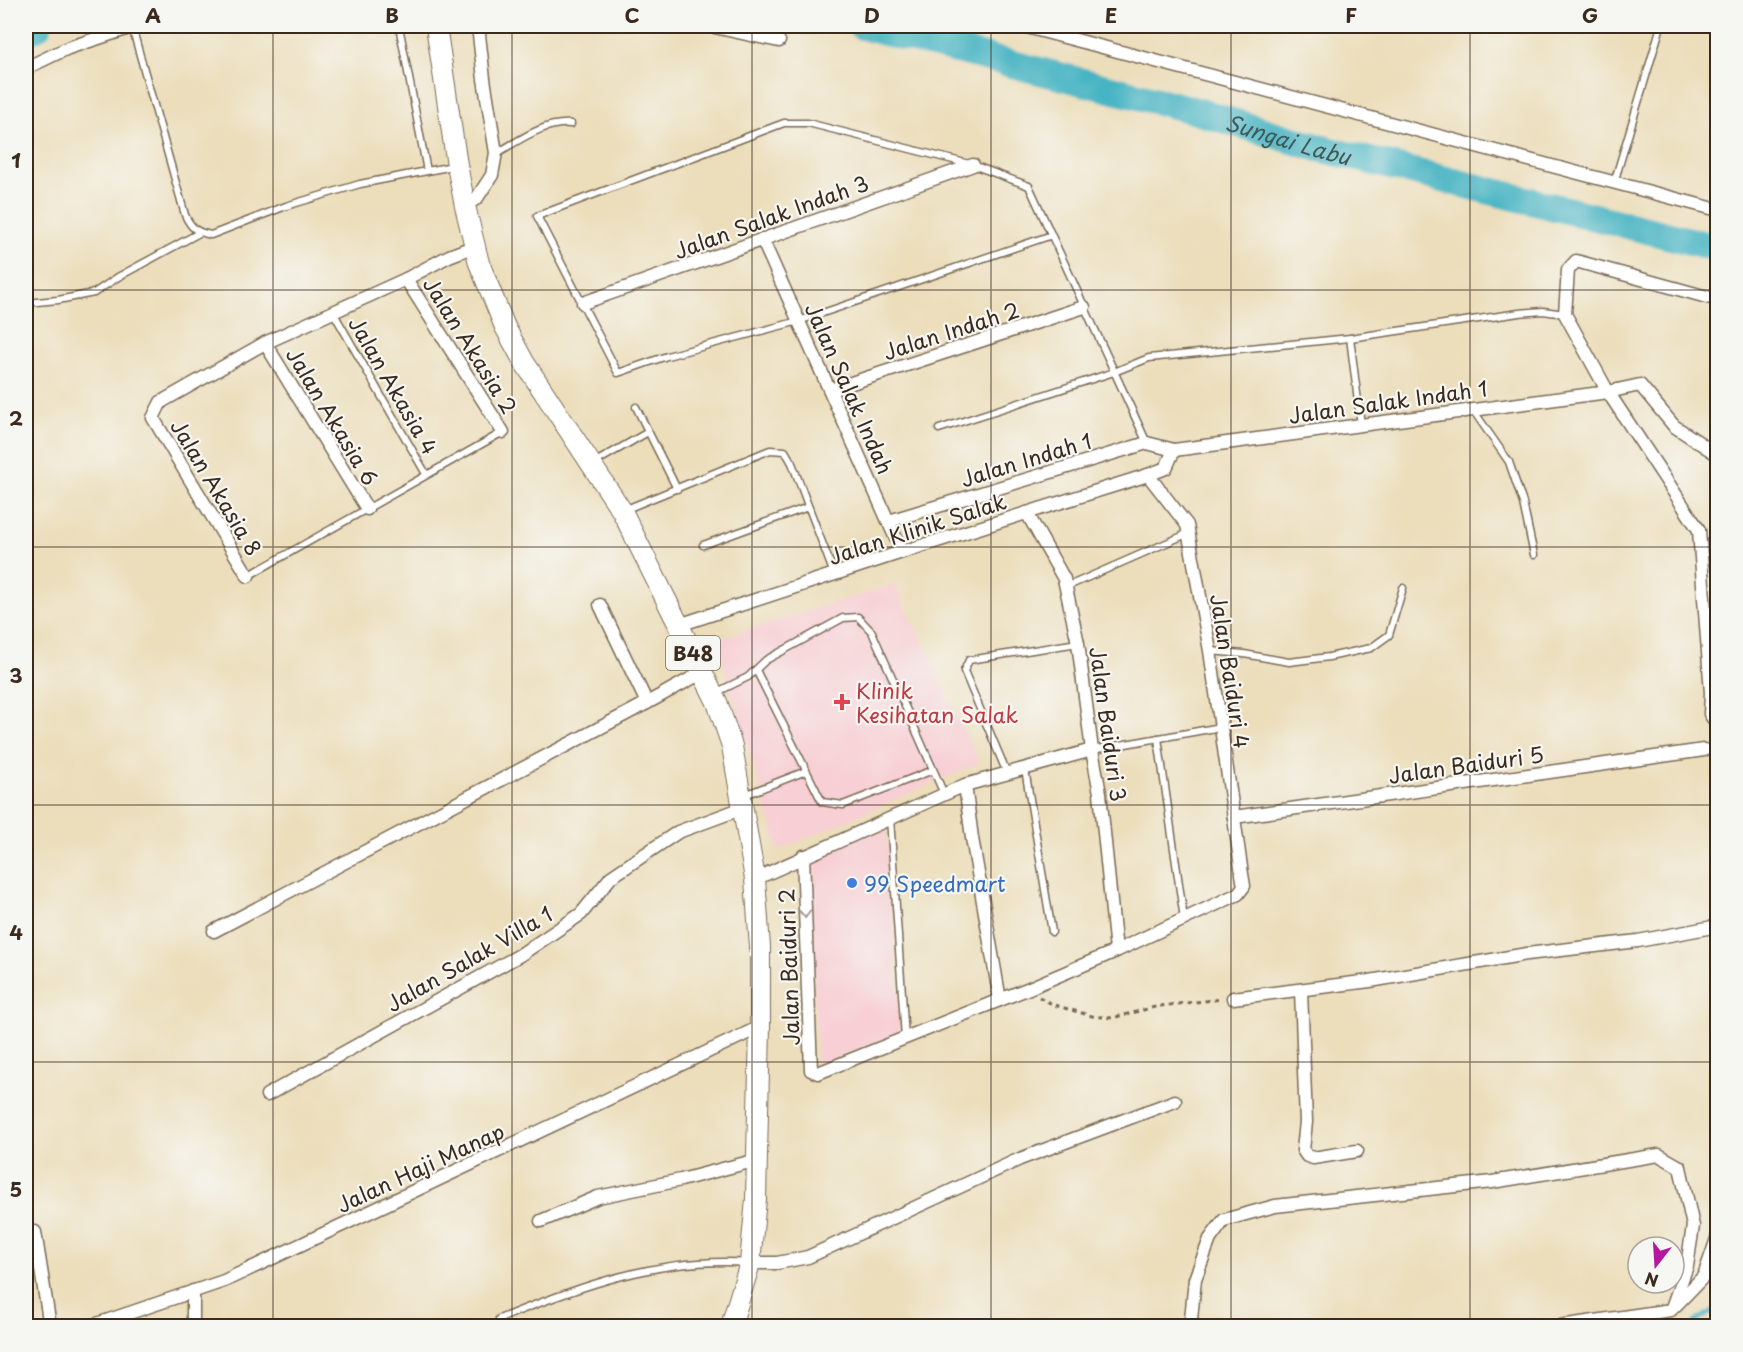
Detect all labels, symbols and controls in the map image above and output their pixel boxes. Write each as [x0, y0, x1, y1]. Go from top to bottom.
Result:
text: A [145, 0, 161, 30]
text: B [385, 0, 399, 30]
text: C [624, 0, 640, 30]
text: D [864, 0, 880, 30]
text: E [1105, 0, 1117, 30]
text: F [1345, 0, 1357, 30]
text: G [1582, 0, 1598, 30]
water label: Sungai Labu [1222, 104, 1356, 172]
text: 1 [11, 145, 21, 175]
street label: Jalan Salak Indah 3 [669, 166, 873, 266]
street label: Jalan Akasia 2 [416, 270, 526, 420]
street label: Jalan Indah 2 [879, 293, 1023, 367]
street label: Jalan Salak Indah [798, 297, 902, 479]
street label: Jalan Akasia 4 [341, 310, 447, 460]
street label: Jalan Akasia 6 [279, 341, 387, 491]
street label: Jalan Salak Indah 1 [1286, 371, 1490, 431]
text: 2 [9, 403, 23, 433]
street label: Jalan Akasia 8 [164, 413, 270, 561]
street label: Jalan Indah 1 [956, 424, 1096, 494]
street label: Jalan Klinik Salak [824, 484, 1010, 572]
street label: Jalan Baiduri 4 [1203, 591, 1259, 751]
road number: B48 [666, 636, 720, 670]
street label: Jalan Baiduri 3 [1082, 645, 1136, 803]
text: 3 [9, 660, 23, 690]
place label: Klinik Kesihatan Salak [856, 674, 1019, 730]
marker: Klinik Kesihatan Salak [833, 693, 851, 711]
street label: Jalan Baiduri 5 [1386, 737, 1546, 791]
place label: 99 Speedmart [864, 867, 1006, 899]
marker: 99 Speedmart [845, 876, 859, 890]
street label: Jalan Baiduri 2 [769, 888, 807, 1046]
street label: Jalan Salak Villa 1 [380, 897, 558, 1019]
one-way arrow [799, 910, 812, 919]
text: 4 [9, 917, 23, 947]
street label: Jalan Haji Manap [331, 1114, 509, 1220]
text: 5 [10, 1174, 22, 1204]
north arrow [1626, 1235, 1686, 1295]
text: N [1642, 1267, 1661, 1294]

